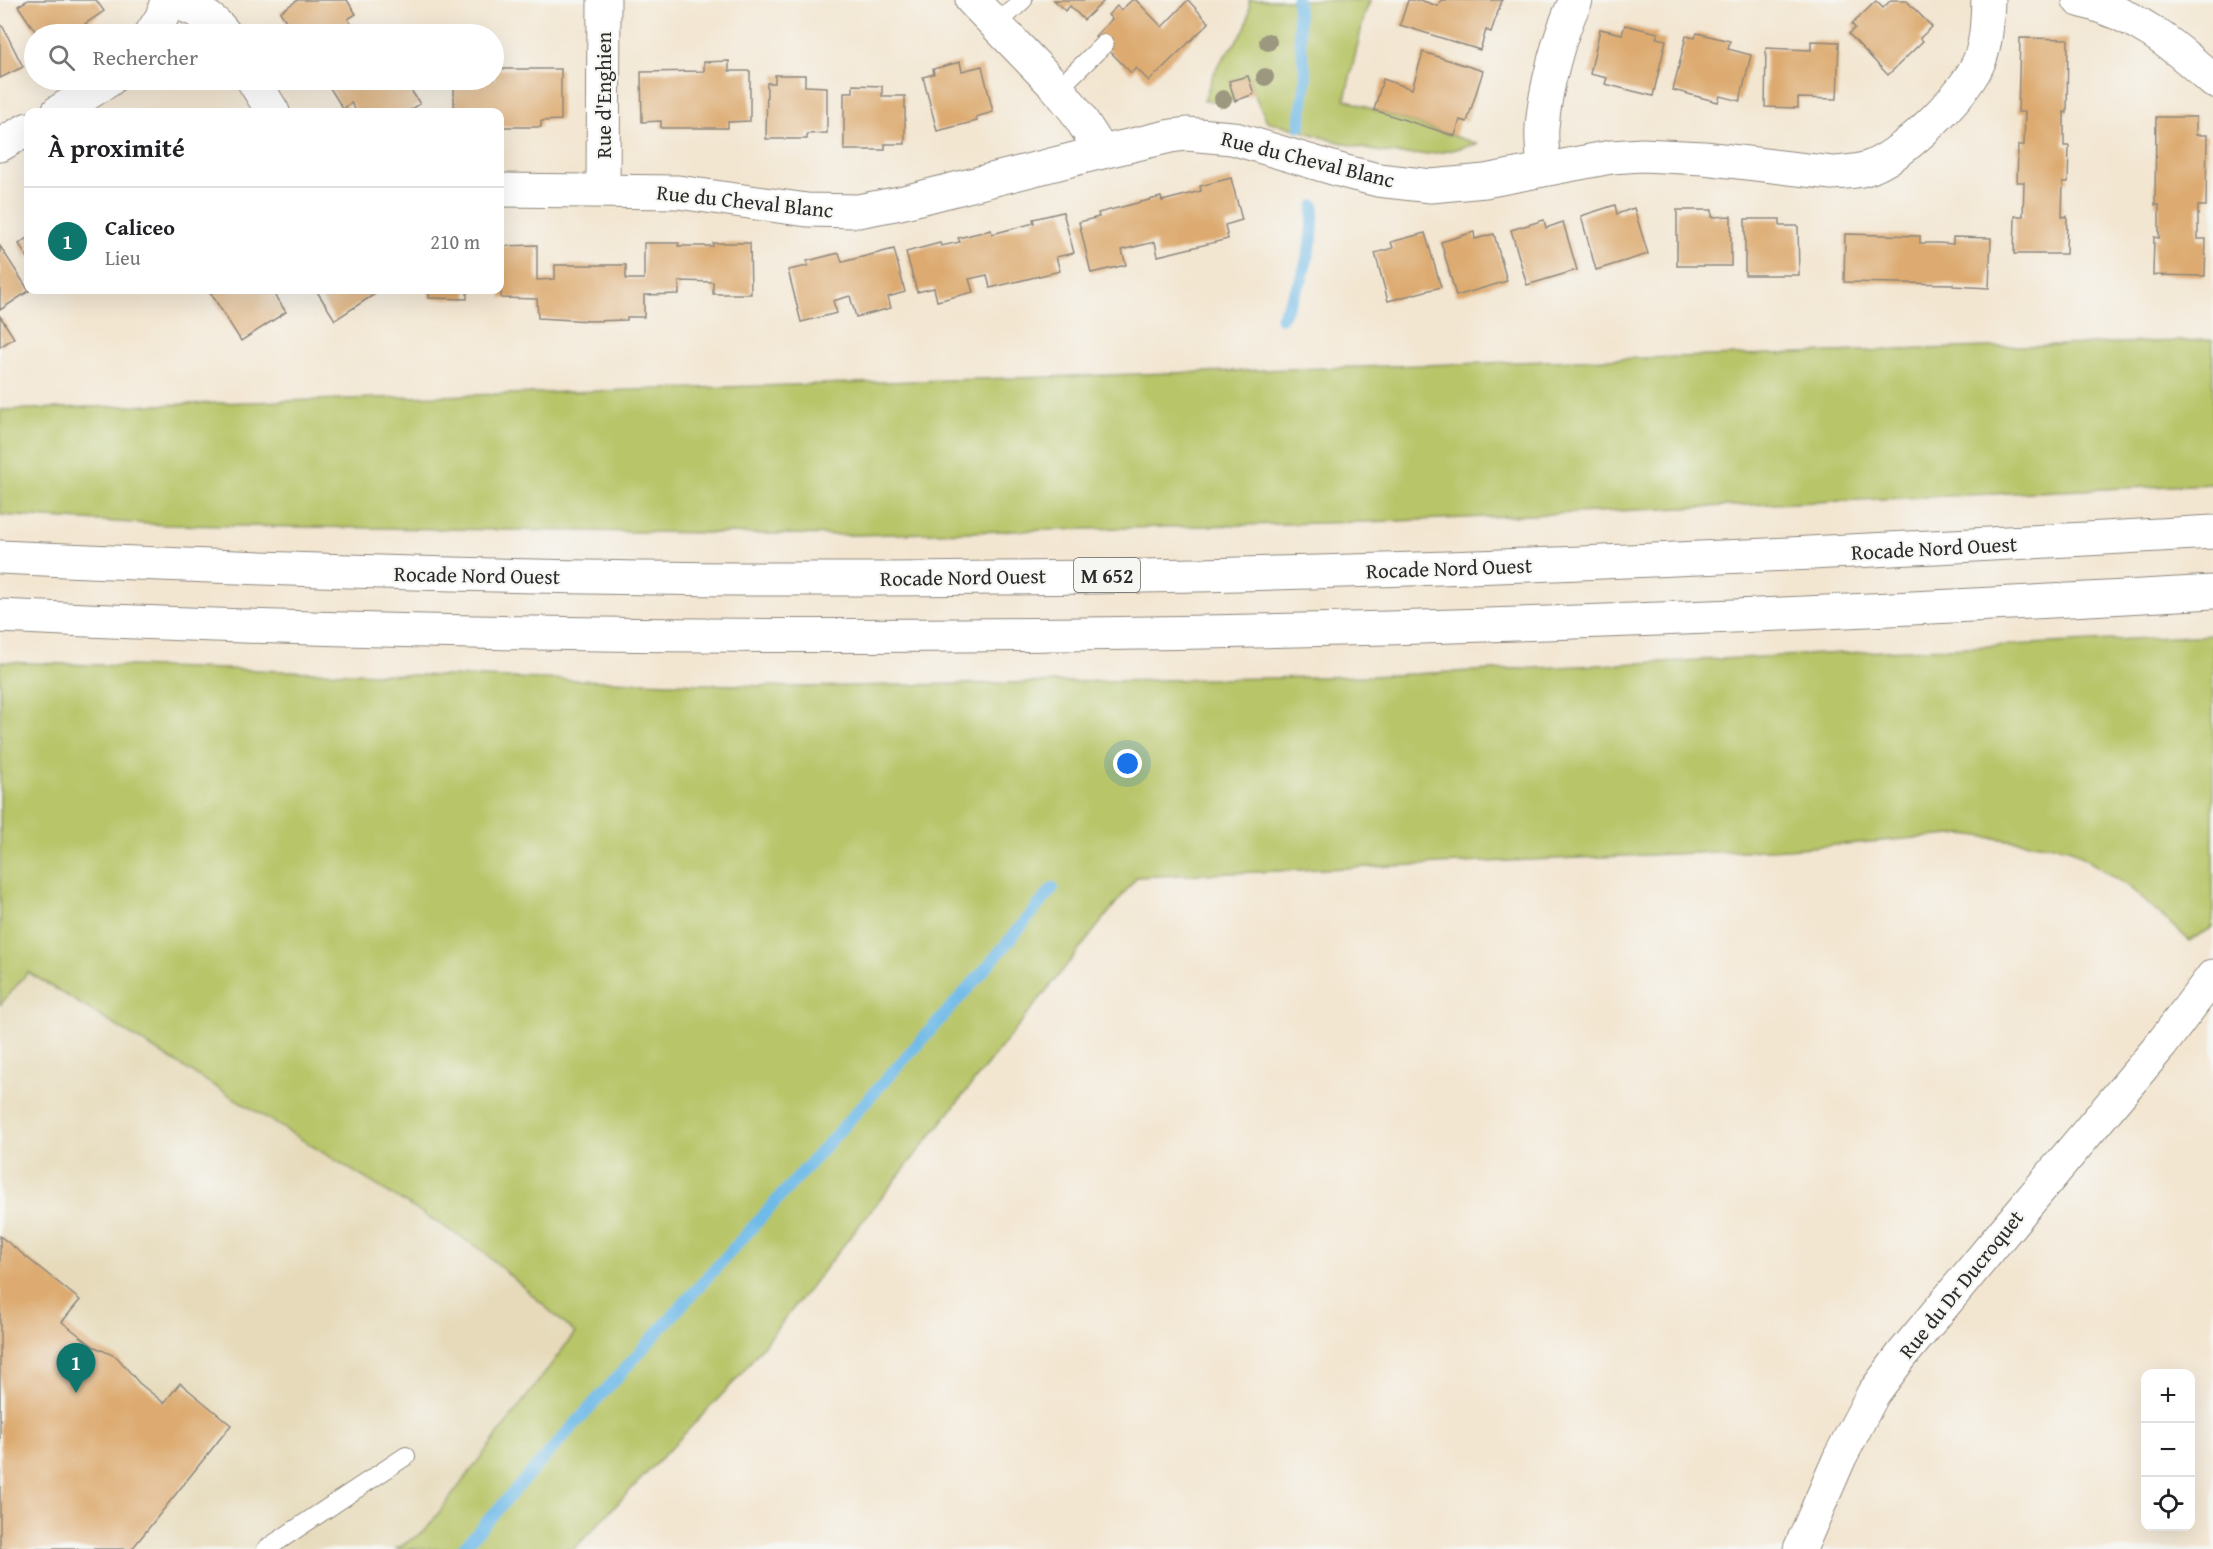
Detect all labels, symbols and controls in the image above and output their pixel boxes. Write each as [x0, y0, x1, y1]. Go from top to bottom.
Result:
search box [24, 24, 504, 90]
street label: Rue d'Enghien [588, 31, 619, 158]
icon: search [45, 41, 78, 74]
text: Rechercher [93, 41, 198, 73]
street label: Rue du Cheval Blanc [1218, 122, 1398, 196]
text: À proximité [48, 128, 185, 167]
street label: Rue du Cheval Blanc [655, 176, 835, 226]
text: Caliceo [105, 211, 175, 243]
text: 1 [62, 227, 73, 256]
text: 210 m [430, 227, 480, 256]
text: Lieu [105, 243, 141, 272]
street label: Rocade Nord Ouest [1850, 528, 2018, 568]
street label: Rocade Nord Ouest [1365, 550, 1533, 586]
street label: Rocade Nord Ouest [394, 558, 561, 592]
road number: M 652 [1074, 558, 1140, 592]
street label: Rocade Nord Ouest [880, 560, 1047, 594]
your location [1113, 749, 1142, 778]
street label: Rue du Dr Ducroquet [1891, 1203, 2031, 1365]
pin: 1 [56, 1344, 96, 1393]
map controls [2141, 1369, 2195, 1531]
button: + [2141, 1369, 2195, 1423]
button: − [2141, 1423, 2195, 1477]
button: locate [2141, 1477, 2195, 1531]

